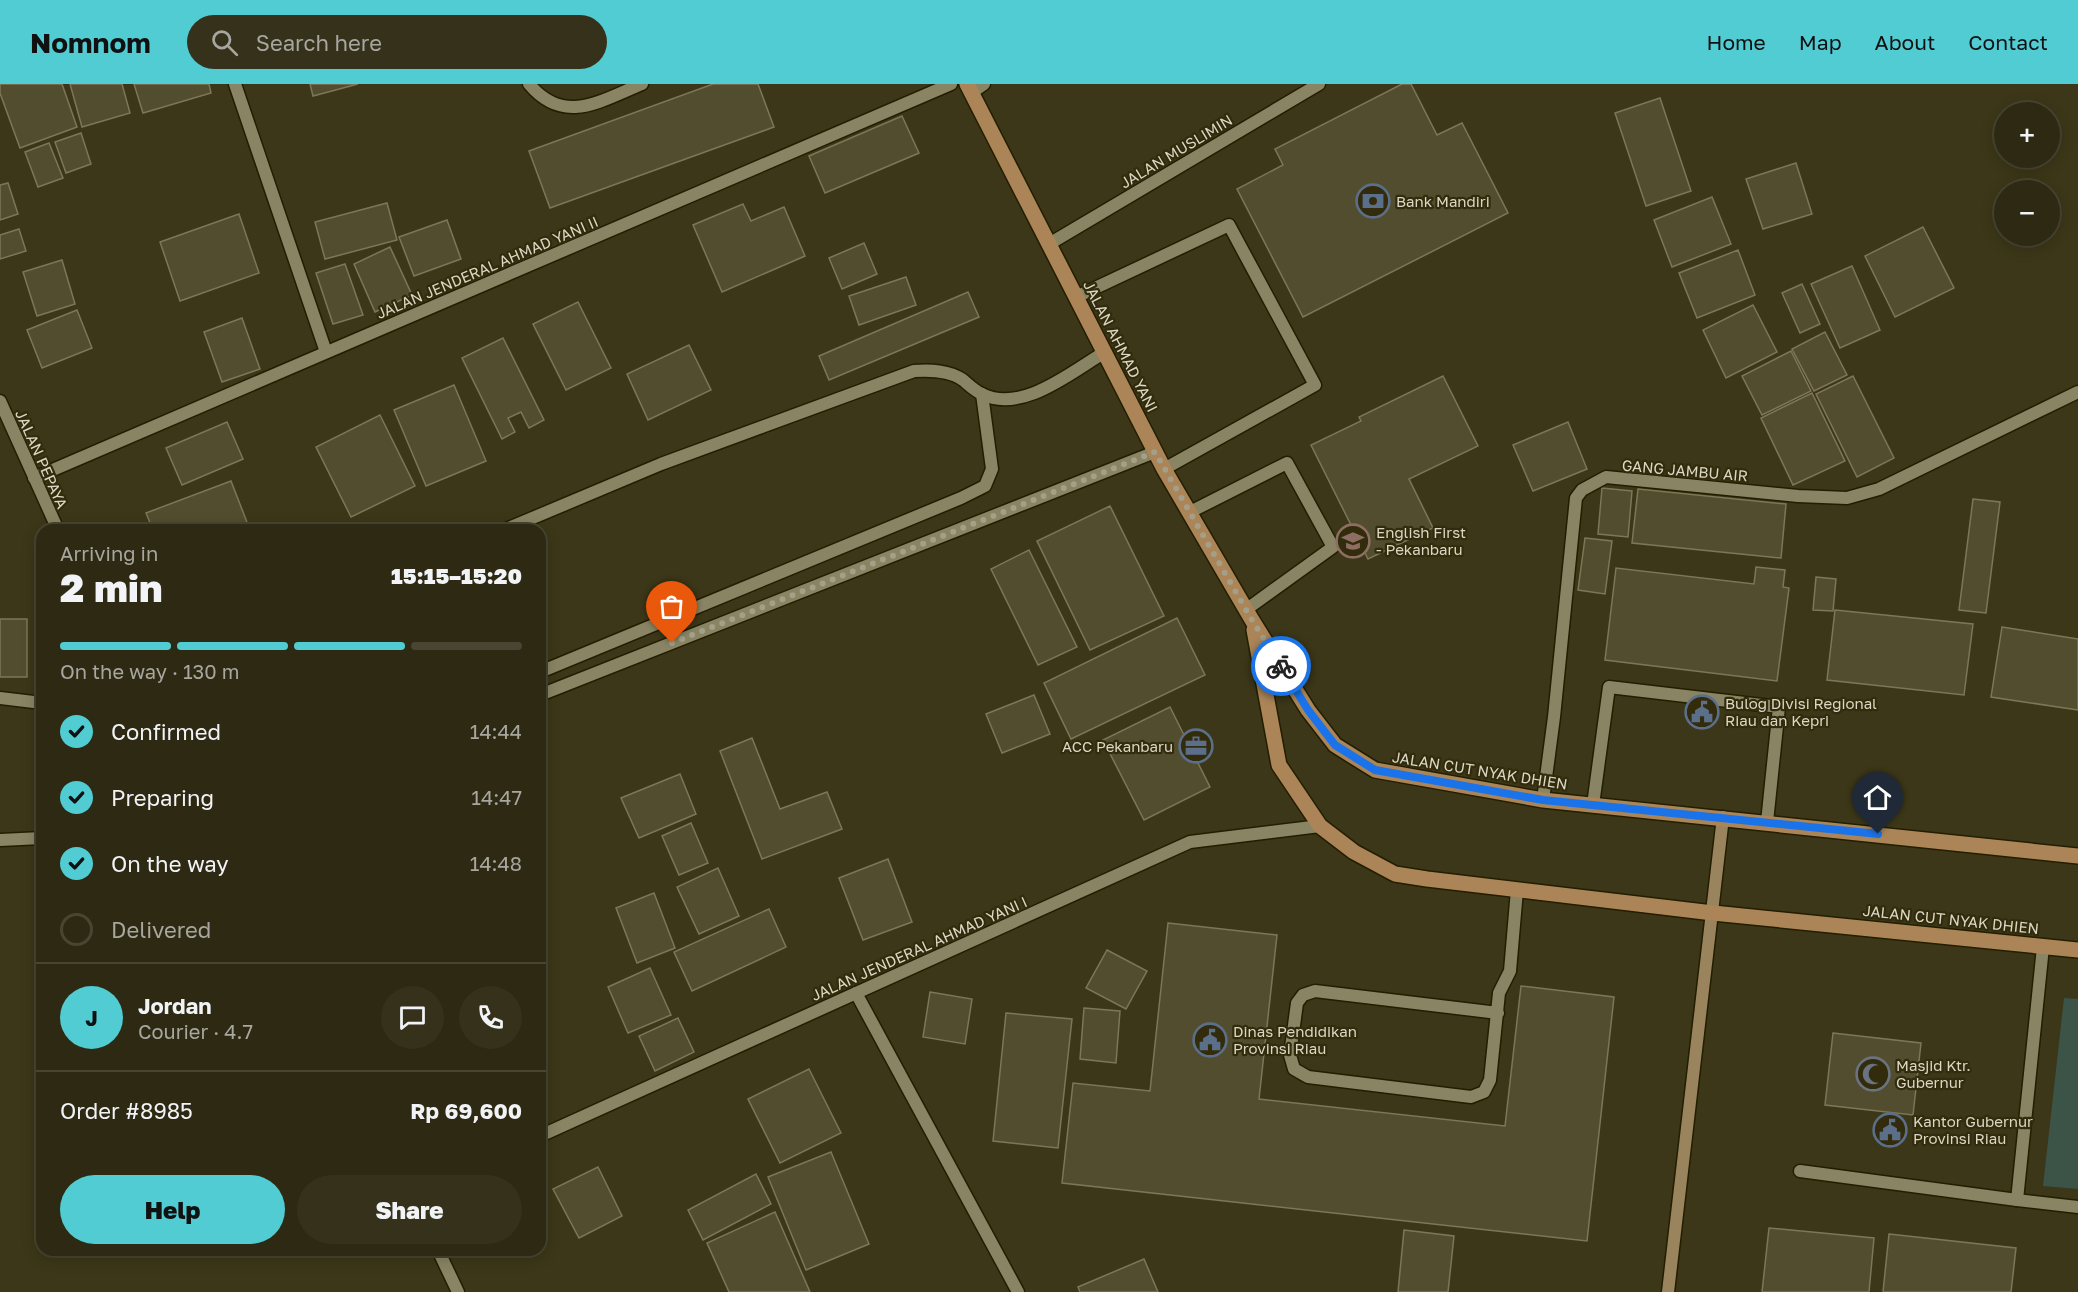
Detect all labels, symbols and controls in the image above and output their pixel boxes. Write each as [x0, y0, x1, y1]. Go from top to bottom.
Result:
search box [187, 15, 607, 69]
text: Nomnom [30, 26, 151, 59]
icon: search [208, 26, 241, 59]
text: Search here [256, 29, 382, 56]
text: Home [1706, 29, 1766, 55]
text: Map [1799, 29, 1842, 55]
text: About [1875, 29, 1935, 55]
text: Contact [1968, 29, 2048, 55]
map controls [1994, 102, 2060, 246]
button: + [1994, 102, 2060, 168]
street label: JALAN MUSLIMIN [1117, 110, 1235, 192]
button: − [1994, 180, 2060, 246]
bank icon: Bank Mandiri [1355, 183, 1391, 219]
place label: Bank Mandiri [1396, 192, 1490, 210]
street label: JALAN JENDERAL AHMAD YANI II [373, 212, 601, 322]
street label: JALAN AHMAD YANI [1080, 277, 1162, 415]
street label: JALAN PEPAYA [12, 407, 72, 511]
street label: GANG JAMBU AIR [1621, 456, 1749, 484]
school or university icon: English First - Pekanbaru [1335, 523, 1371, 559]
place label: English First - Pekanbaru [1376, 523, 1466, 558]
text: Arriving in [60, 541, 158, 565]
text: 15:15–15:20 [391, 562, 522, 589]
text: 2 min [60, 564, 163, 611]
pin [646, 581, 697, 643]
icon: bag [655, 590, 688, 623]
courier [1251, 636, 1311, 696]
icon: bike [1265, 650, 1298, 683]
text: On the way · 130 m [60, 659, 239, 683]
public building icon: Bulog Divisi Regional Riau dan Kepri [1684, 694, 1720, 730]
place label: Bulog Divisi Regional Riau dan Kepri [1725, 694, 1877, 729]
icon: check [60, 715, 93, 748]
text: Confirmed [111, 718, 221, 745]
text: 14:44 [470, 719, 522, 743]
office icon: ACC Pekanbaru [1178, 728, 1214, 764]
place label: ACC Pekanbaru [1062, 737, 1173, 755]
street label: JALAN CUT NYAK DHIEN [1391, 747, 1569, 793]
pin [1852, 772, 1903, 834]
icon: check [60, 781, 93, 814]
icon: home [1861, 781, 1894, 814]
text: Preparing [111, 784, 214, 811]
text: 14:47 [471, 785, 522, 809]
icon: check [60, 847, 93, 880]
text: On the way [111, 850, 229, 877]
text: 14:48 [470, 851, 522, 875]
street label: JALAN JENDERAL AHMAD YANI I [808, 892, 1030, 1004]
street label: JALAN CUT NYAK DHIEN [1862, 901, 2040, 937]
text: Delivered [111, 916, 211, 943]
button: chat [381, 986, 444, 1049]
button: phone [459, 986, 522, 1049]
text: Jordan [138, 992, 212, 1019]
text: J [85, 1004, 98, 1031]
text: Courier · 4.7 [138, 1019, 253, 1043]
public building icon: Dinas Pendidikan Provinsi Riau [1192, 1022, 1228, 1058]
place label: Dinas Pendidikan Provinsi Riau [1233, 1022, 1357, 1057]
mosque icon: Masjid Ktr. Gubernur [1855, 1056, 1891, 1092]
place label: Masjid Ktr. Gubernur [1896, 1056, 1971, 1091]
text: Order #8985 [60, 1097, 193, 1124]
text: Rp 69,600 [410, 1097, 522, 1124]
public building icon: Kantor Gubernur Provinsi Riau [1872, 1112, 1908, 1148]
place label: Kantor Gubernur Provinsi Riau [1913, 1112, 2033, 1147]
button: Help [60, 1175, 285, 1244]
button: Share [297, 1175, 522, 1244]

